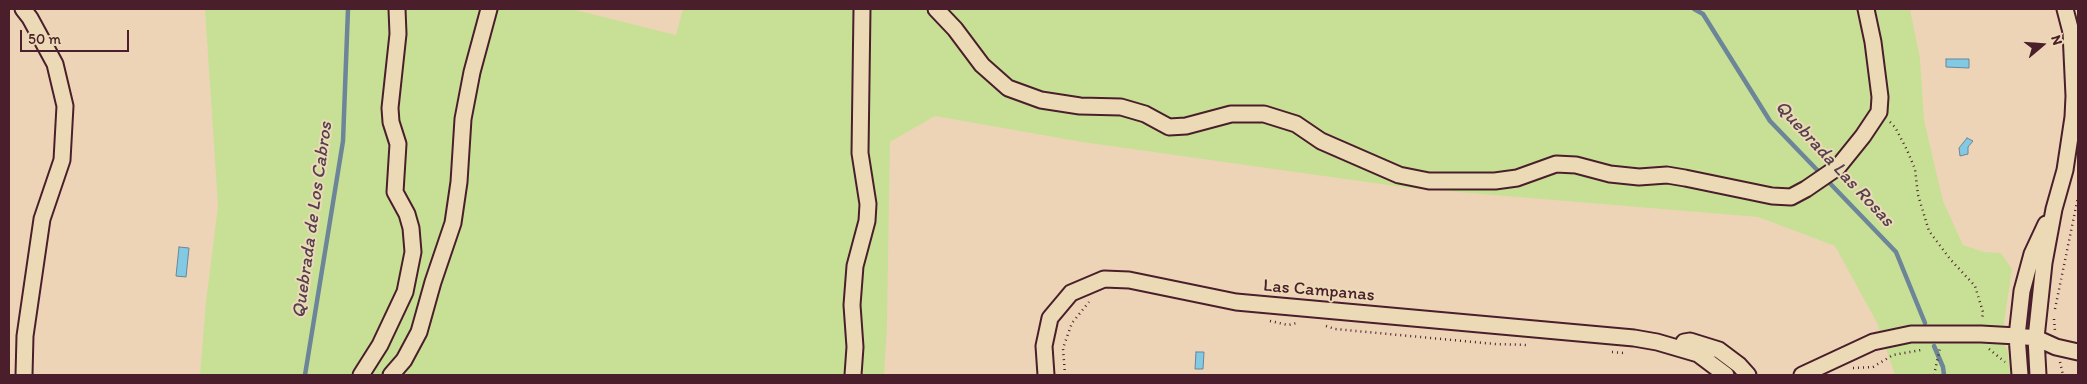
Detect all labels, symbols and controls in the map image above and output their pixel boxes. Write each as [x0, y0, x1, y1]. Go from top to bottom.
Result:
scale bar [22, 20, 131, 52]
north arrow [2017, 20, 2067, 70]
text: 50 m [28, 30, 61, 48]
text: N [2047, 33, 2066, 47]
water label: Quebrada Las Rosas [1770, 96, 1898, 232]
water label: Quebrada de Los Cabros [288, 120, 338, 320]
street label: Las Campanas [1262, 275, 1376, 307]

